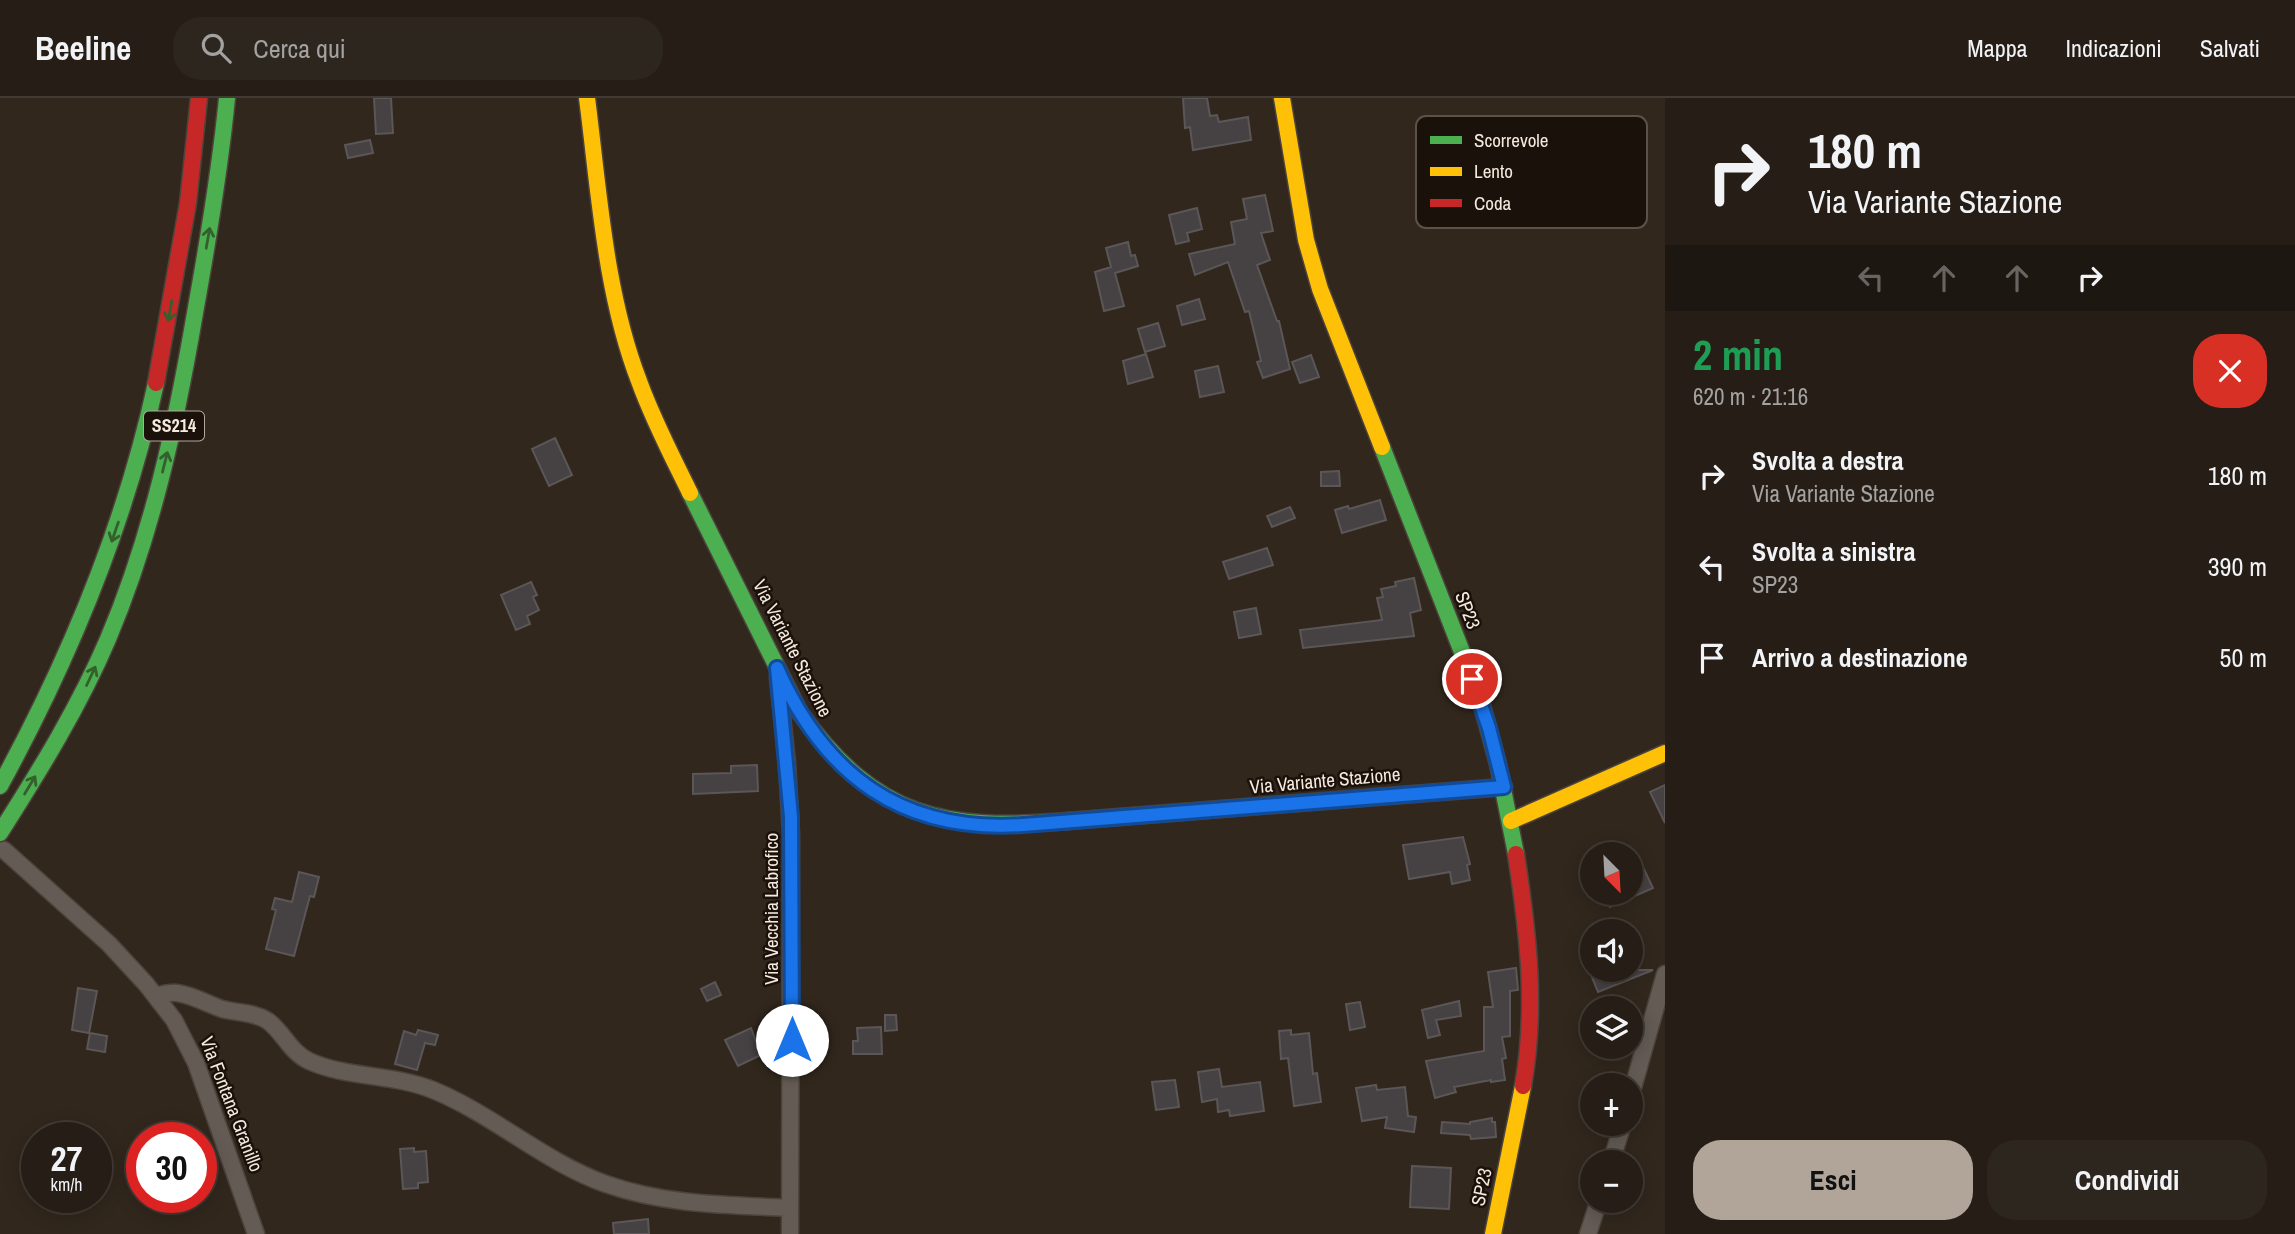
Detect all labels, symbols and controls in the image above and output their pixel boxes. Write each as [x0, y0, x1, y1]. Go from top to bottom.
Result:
search box [173, 17, 663, 80]
text: Beeline [35, 26, 131, 70]
icon: search [197, 29, 235, 67]
text: Cerca qui [253, 31, 346, 66]
text: Mappa [1967, 32, 2028, 64]
text: Indicazioni [2066, 32, 2162, 64]
text: Salvati [2200, 32, 2260, 64]
legend [1416, 116, 1647, 228]
text: 180 m [1808, 117, 1922, 183]
icon: right [1693, 126, 1784, 217]
text: Scorrevole [1474, 127, 1548, 153]
text: Lento [1474, 158, 1513, 184]
text: Via Variante Stazione [1808, 180, 2062, 223]
text: Coda [1474, 190, 1512, 216]
one-way arrow [202, 227, 215, 250]
icon: left [1852, 259, 1890, 297]
icon: ahead [1925, 259, 1963, 297]
icon: ahead [1998, 259, 2036, 297]
icon: right [2071, 259, 2109, 297]
one-way arrow [163, 299, 177, 322]
text: 2 min [1693, 327, 1783, 383]
button: close [2193, 334, 2267, 408]
text: 620 m · 21:16 [1693, 381, 1808, 412]
road number: SS214 [144, 412, 204, 440]
text: Svolta a destra [1752, 443, 1904, 478]
one-way arrow [159, 451, 172, 474]
icon: right [1693, 457, 1731, 495]
text: 180 m [2208, 458, 2267, 493]
text: Via Variante Stazione [1752, 478, 1935, 509]
one-way arrow [108, 520, 120, 542]
text: Svolta a sinistra [1752, 534, 1916, 569]
icon: left [1693, 548, 1731, 586]
text: 390 m [2208, 549, 2267, 584]
text: SP23 [1752, 569, 1798, 600]
street label: Via Variante Stazione [747, 575, 839, 721]
street label: SP23 [1449, 588, 1487, 632]
icon: arrive [1693, 639, 1731, 677]
text: Arrivo a destinazione [1752, 640, 1968, 675]
text: 50 m [2220, 640, 2267, 675]
pin [1442, 649, 1502, 709]
icon: arrive [1453, 660, 1491, 698]
one-way arrow [85, 666, 98, 687]
street label: Via Variante Stazione [1249, 760, 1401, 800]
one-way arrow [23, 775, 37, 795]
street label: Via Vecchia Labrofico [758, 833, 784, 985]
north arrow [1580, 842, 1643, 905]
map controls [1580, 842, 1643, 1213]
button: sound [1580, 919, 1643, 982]
button: layers [1580, 996, 1643, 1059]
position arrow [755, 1003, 829, 1077]
street label: Via Fontana Granillo [194, 1033, 270, 1175]
button: + [1580, 1073, 1643, 1136]
speed limit sign: 30 [126, 1122, 217, 1213]
text: 27 [51, 1135, 82, 1182]
button: Esci [1693, 1140, 1973, 1220]
button: Condividi [1987, 1140, 2267, 1220]
button: − [1580, 1150, 1643, 1213]
street label: SP23 [1464, 1166, 1498, 1208]
text: km/h [51, 1172, 83, 1197]

